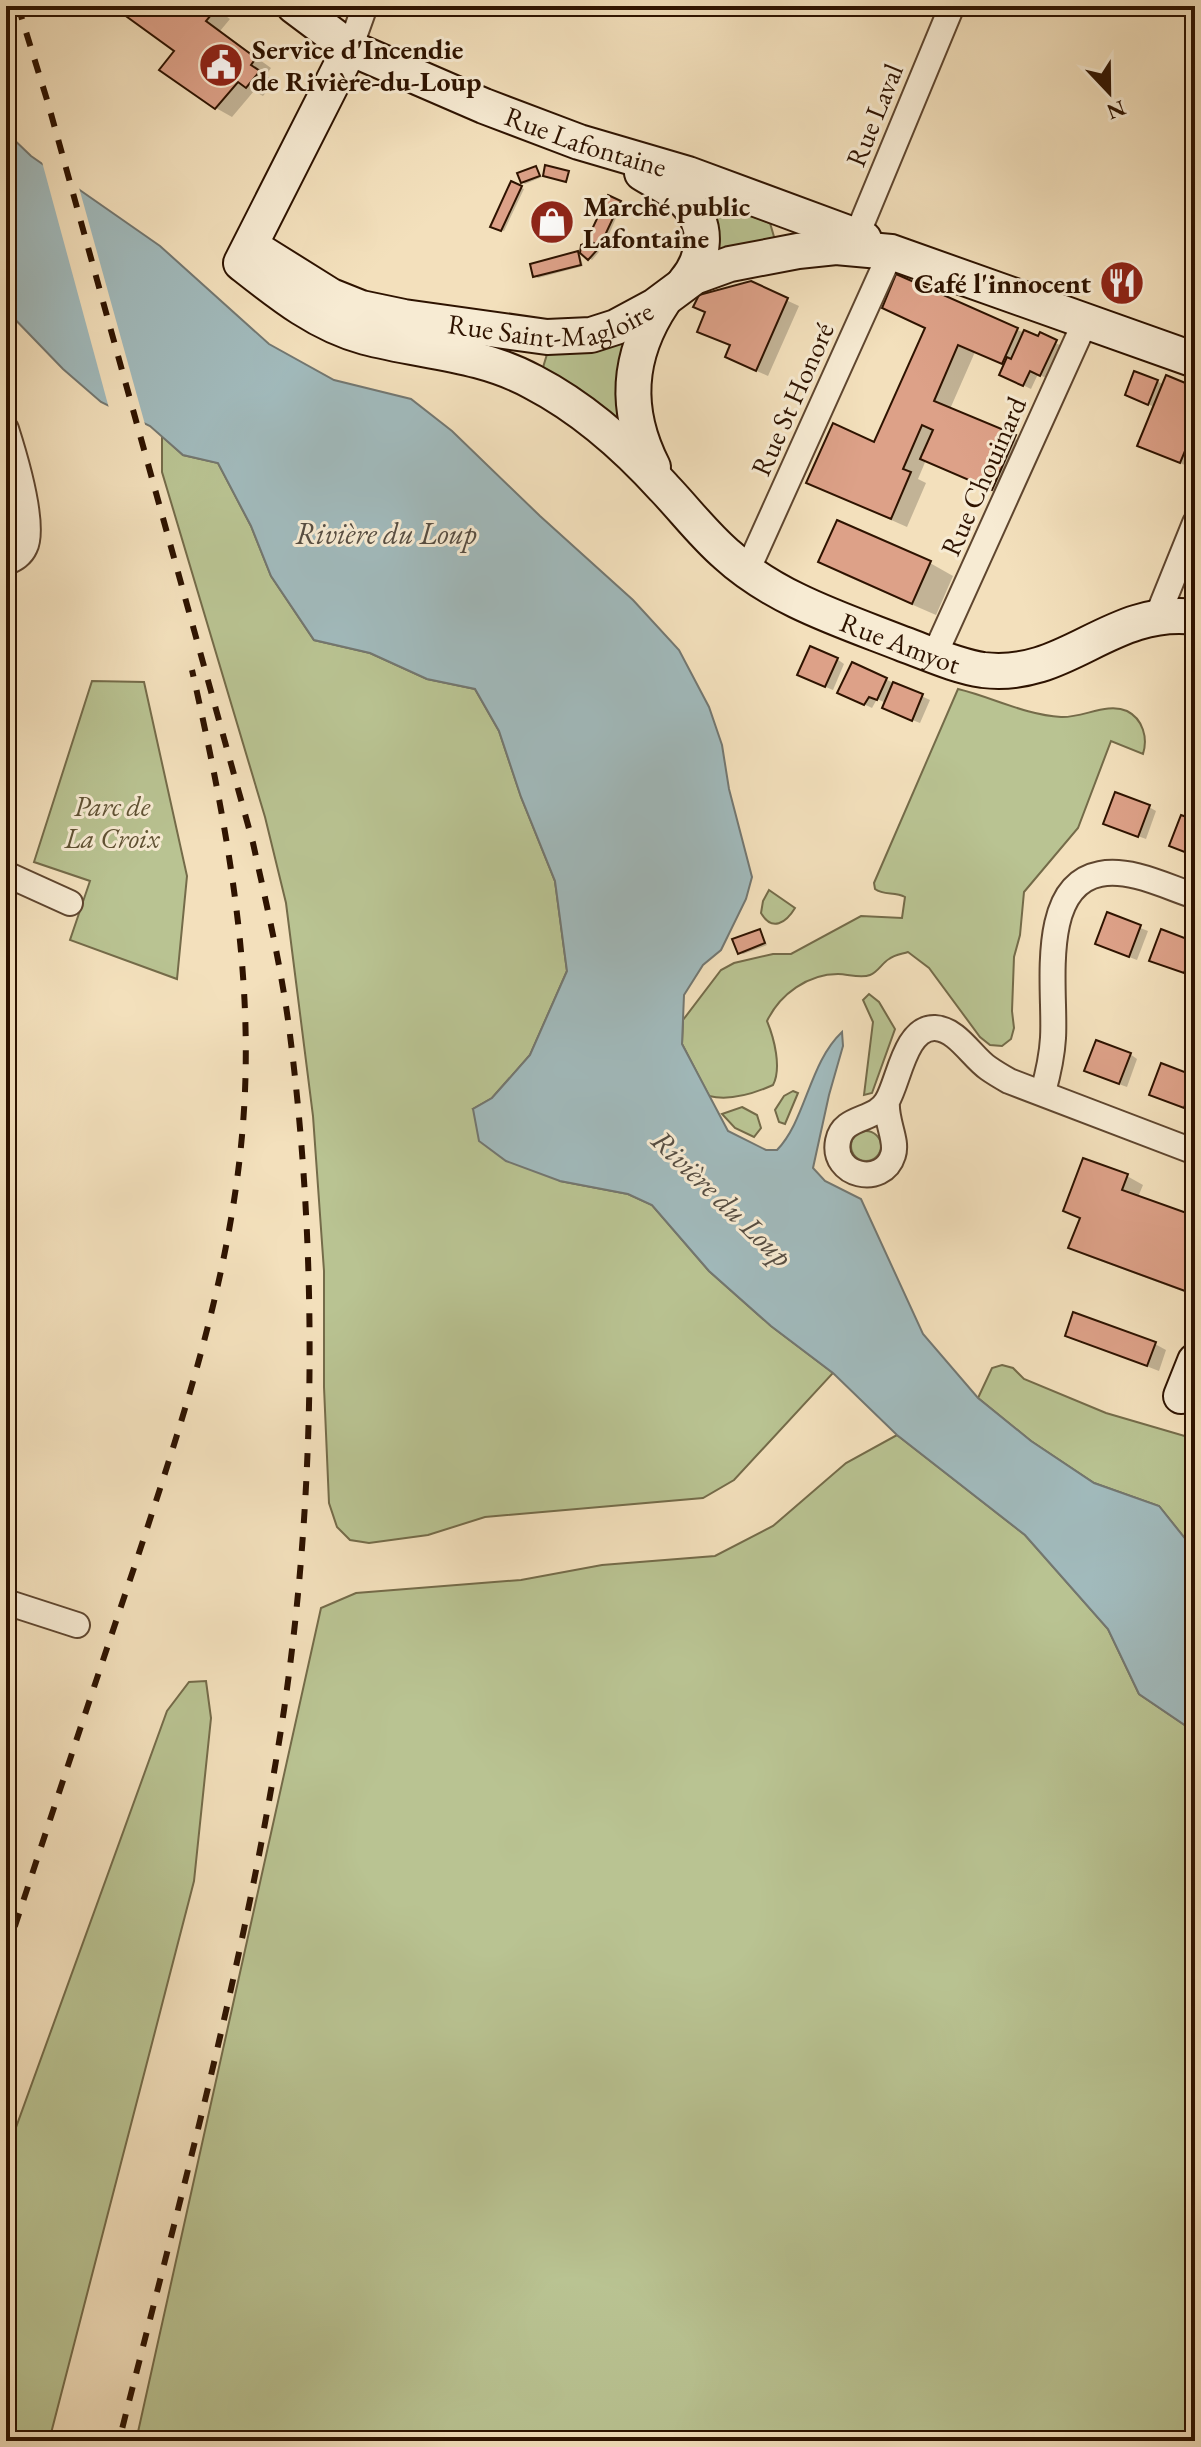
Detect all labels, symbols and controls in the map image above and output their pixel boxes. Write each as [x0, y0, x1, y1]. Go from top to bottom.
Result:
place label: Service d'Incendie de Rivière-du-Loup [252, 31, 481, 99]
public building icon: Service d'Incendie de Rivière-du-Loup [197, 41, 245, 89]
north arrow [1069, 52, 1149, 132]
street label: Rue Laval [837, 58, 911, 172]
text: N [1102, 93, 1130, 127]
street label: Rue Lafontaine [500, 98, 671, 185]
place label: Marché public Lafontaine [583, 188, 750, 256]
shop icon: Marché public Lafontaine [528, 198, 576, 246]
restaurant icon: Café l'innocent [1098, 259, 1146, 307]
place label: Café l'innocent [914, 265, 1091, 301]
street label: Rue Saint-Magloire [446, 292, 659, 355]
street label: Rue St Honoré [742, 317, 842, 481]
street label: Rue Chouinard [932, 390, 1034, 561]
water label: Rivière du Loup [295, 514, 477, 553]
street label: Rue Amyot [835, 604, 965, 682]
park label: Parc de La Croix [63, 788, 160, 856]
water label: Rivière du Loup [643, 1121, 801, 1275]

